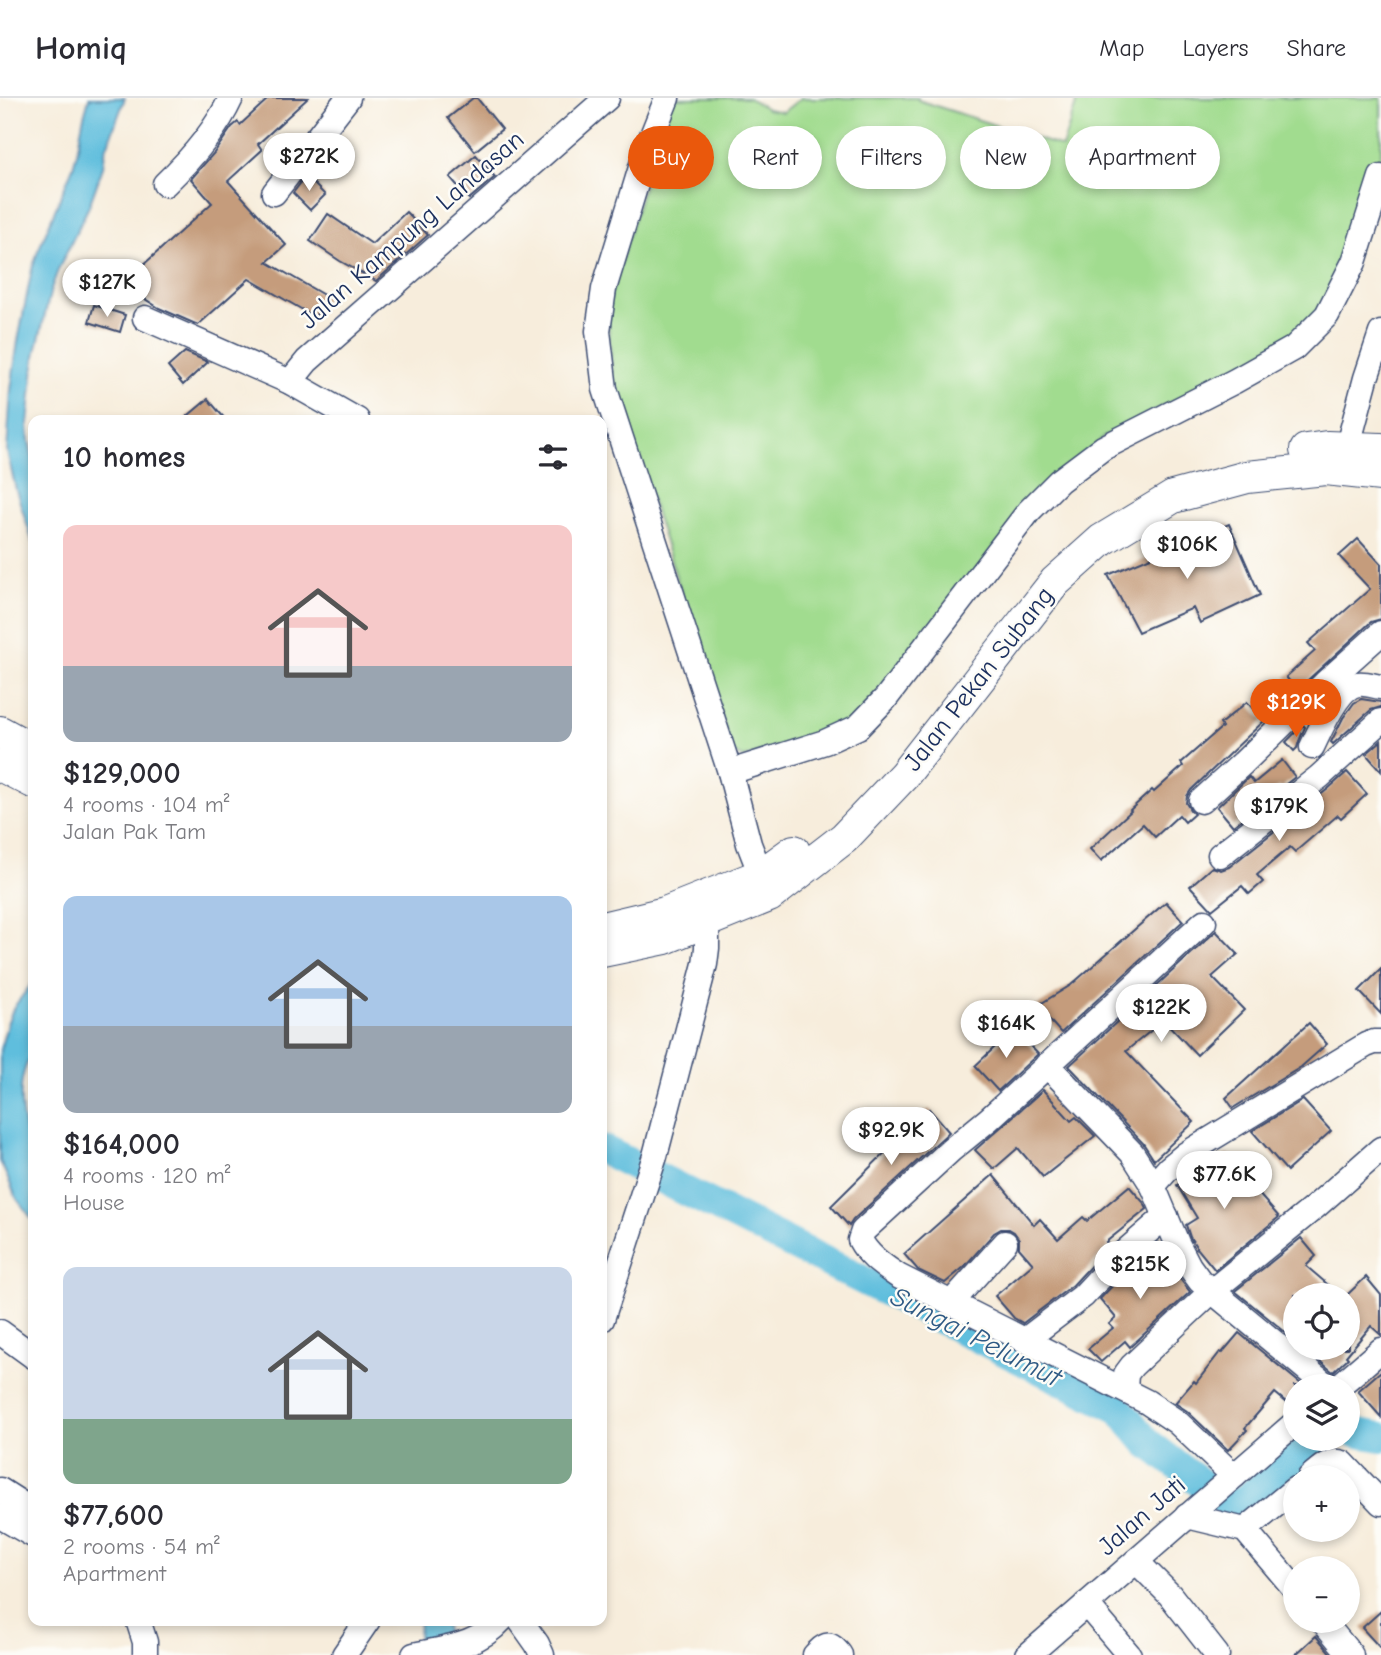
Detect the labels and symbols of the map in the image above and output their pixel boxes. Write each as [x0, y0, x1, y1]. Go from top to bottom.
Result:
street label: Jalan Kampung Landasan [294, 125, 530, 335]
pin: $272K [260, 134, 358, 193]
pin: $127K [58, 260, 156, 319]
pin: $106K [1138, 522, 1236, 581]
street label: Jalan Pekan Subang [898, 581, 1060, 777]
pin: $129K [1247, 680, 1345, 739]
pin: $179K [1230, 784, 1328, 843]
pin: $122K [1112, 984, 1210, 1044]
pin: $164K [957, 1000, 1055, 1060]
pin: $92.9K [834, 1108, 948, 1167]
pin: $77.6K [1167, 1152, 1281, 1211]
pin: $215K [1091, 1242, 1189, 1301]
water label: Sungai Pelumut [885, 1280, 1069, 1395]
street label: Jalan Jati [1092, 1470, 1192, 1562]

